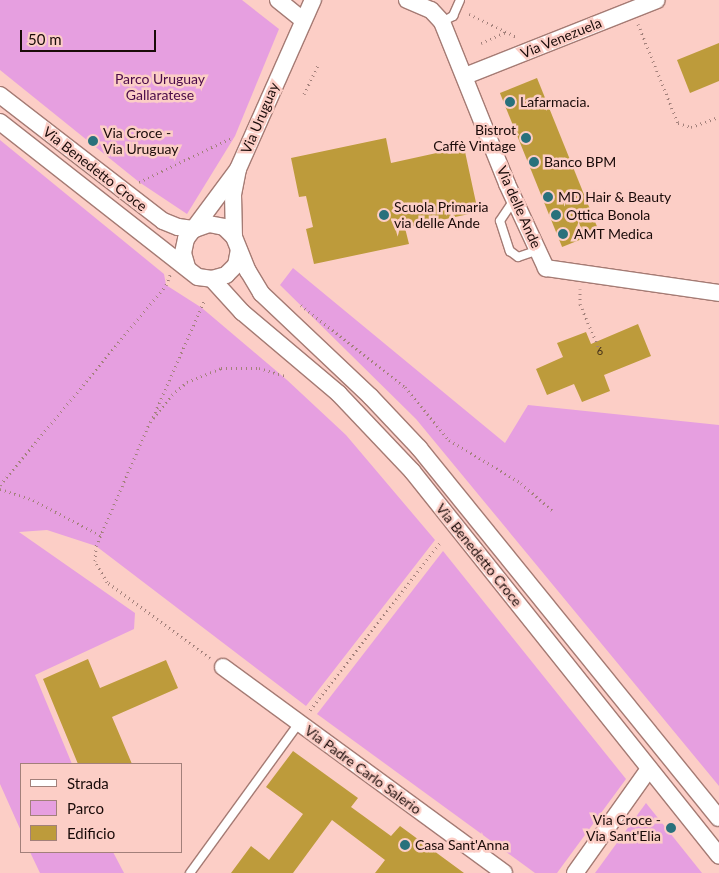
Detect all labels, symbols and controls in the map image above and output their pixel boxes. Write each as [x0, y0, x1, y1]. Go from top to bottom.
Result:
street label: Via Venezuela [518, 14, 604, 62]
scale bar [22, 20, 159, 52]
text: 50 m [28, 30, 62, 48]
park label: Parco Uruguay Gallaratese [115, 71, 205, 104]
street label: Via Uruguay [238, 80, 282, 156]
place label: Lafarmacia. [520, 94, 590, 110]
marker: Lafarmacia. [504, 96, 516, 108]
place label: Bistrot Caffè Vintage [433, 122, 516, 154]
street label: Via Benedetto Croce [40, 123, 150, 215]
place label: Via Croce - Via Uruguay [103, 125, 178, 158]
marker: Bistrot Caffè Vintage [520, 132, 532, 144]
marker: Via Croce - Via Uruguay [87, 135, 99, 147]
place label: Banco BPM [544, 154, 616, 170]
marker: Banco BPM [528, 156, 540, 168]
street label: Via delle Ande [493, 163, 545, 251]
place label: MD Hair & Beauty [558, 189, 672, 205]
marker: MD Hair & Beauty [542, 191, 554, 203]
place label: Scuola Primaria via delle Ande [394, 199, 488, 232]
place label: Ottica Bonola [566, 207, 650, 223]
marker: Scuola Primaria via delle Ande [378, 209, 390, 221]
marker: Ottica Bonola [550, 209, 562, 221]
place label: AMT Medica [574, 226, 653, 242]
marker: AMT Medica [556, 227, 570, 241]
house number: 6 [597, 344, 603, 358]
street label: Via Benedetto Croce [432, 500, 526, 610]
street label: Via Padre Carlo Salerio [301, 722, 425, 818]
legend [20, 763, 182, 853]
text: Strada [67, 774, 109, 792]
text: Parco [67, 799, 104, 817]
place label: Via Croce - Via Sant'Elia [586, 812, 661, 844]
marker: Via Croce - Via Sant'Elia [665, 822, 677, 834]
text: Edificio [67, 824, 115, 842]
place label: Casa Sant'Anna [415, 837, 509, 853]
marker: Casa Sant'Anna [399, 839, 411, 851]

